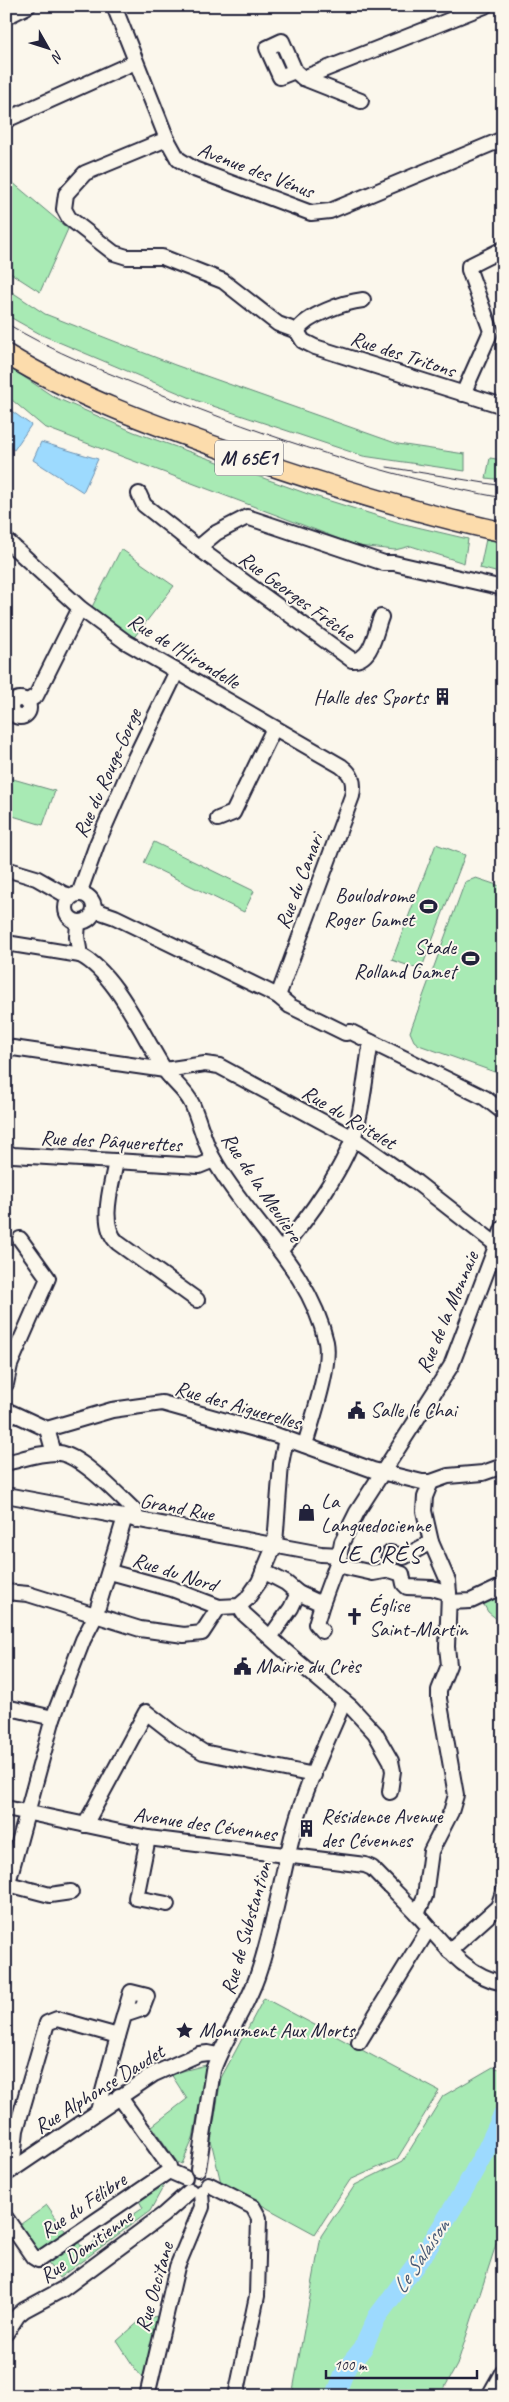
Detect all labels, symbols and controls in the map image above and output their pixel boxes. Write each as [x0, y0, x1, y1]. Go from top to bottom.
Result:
north arrow [22, 22, 72, 72]
text: N [47, 47, 67, 66]
street label: Avenue des Vénus [194, 136, 319, 205]
street label: Rue des Tritons [347, 325, 460, 384]
road number: M 65E1 [215, 440, 283, 476]
street label: Rue Georges Frêche [234, 545, 362, 648]
street label: Rue de l'Hirondelle [123, 607, 247, 696]
place label: Halle des Sports [313, 684, 430, 710]
building icon: Halle des Sports [432, 687, 452, 707]
street label: Rue du Rouge-Gorge [67, 703, 147, 841]
street label: Rue du Canari [269, 827, 330, 932]
place label: Boulodrome Roger Gamet [324, 882, 416, 932]
sports icon: Boulodrome Roger Gamet [418, 897, 438, 917]
place label: Stade Rolland Gamet [354, 934, 459, 984]
sports icon: Stade Rolland Gamet [460, 949, 480, 969]
street label: Rue du Roitelet [297, 1079, 402, 1156]
street label: Rue des Pâquerettes [40, 1124, 184, 1158]
street label: Rue de la Meulière [216, 1127, 309, 1249]
street label: Rue de la Monnaie [410, 1246, 485, 1376]
street label: Rue des Aiguerelles [172, 1375, 306, 1436]
place label: Salle le Chai [370, 1397, 459, 1423]
public building icon: Salle le Chai [346, 1400, 366, 1420]
street label: Grand Rue [138, 1487, 217, 1527]
place label: La Languedocienne [321, 1488, 432, 1538]
shop icon: La Languedocienne [297, 1503, 317, 1523]
district label: LE CRÈS [337, 1539, 424, 1569]
street label: Rue du Nord [130, 1546, 223, 1599]
place label: Église Saint-Martin [369, 1592, 469, 1642]
church icon: Église Saint-Martin [345, 1607, 365, 1627]
place label: Mairie du Crès [256, 1653, 362, 1679]
public building icon: Mairie du Crès [232, 1656, 252, 1676]
street label: Avenue des Cévennes [132, 1801, 280, 1847]
place label: Résidence Avenue des Cévennes [321, 1803, 444, 1853]
building icon: Résidence Avenue des Cévennes [297, 1818, 317, 1838]
street label: Rue de Substantion [215, 1858, 278, 1997]
place label: Monument Aux Morts [199, 2017, 356, 2043]
place icon: Monument Aux Morts [175, 2020, 195, 2040]
street label: Rue Alphonse Daudet [29, 2038, 170, 2139]
street label: Rue du Félibre [35, 2166, 132, 2243]
street label: Rue Domitienne [34, 2202, 139, 2289]
water label: Le Salaison [386, 2212, 457, 2299]
street label: Rue Occitane [129, 2238, 179, 2335]
scale bar [326, 2347, 478, 2379]
text: 100 m [334, 2356, 368, 2375]

